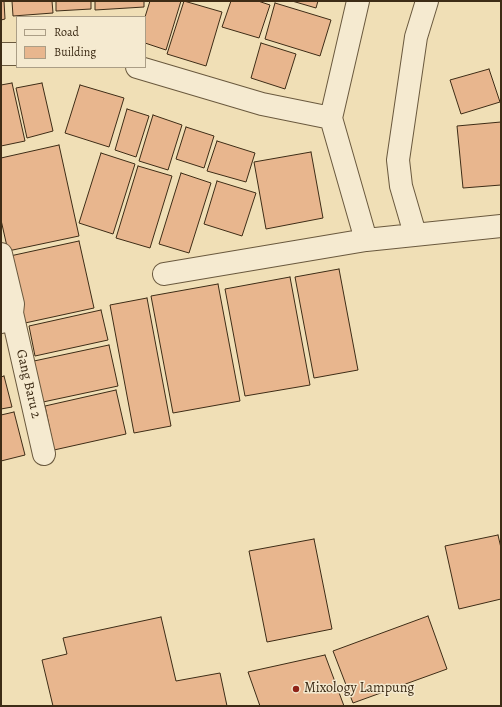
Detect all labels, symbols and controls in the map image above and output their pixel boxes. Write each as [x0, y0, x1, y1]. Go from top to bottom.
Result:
legend [16, 16, 146, 68]
text: Road [54, 24, 79, 40]
text: Building [54, 44, 96, 60]
street label: Gang Baru 2 [12, 348, 44, 420]
place label: Mixology Lampung [304, 681, 414, 697]
marker: Mixology Lampung [291, 684, 301, 694]

